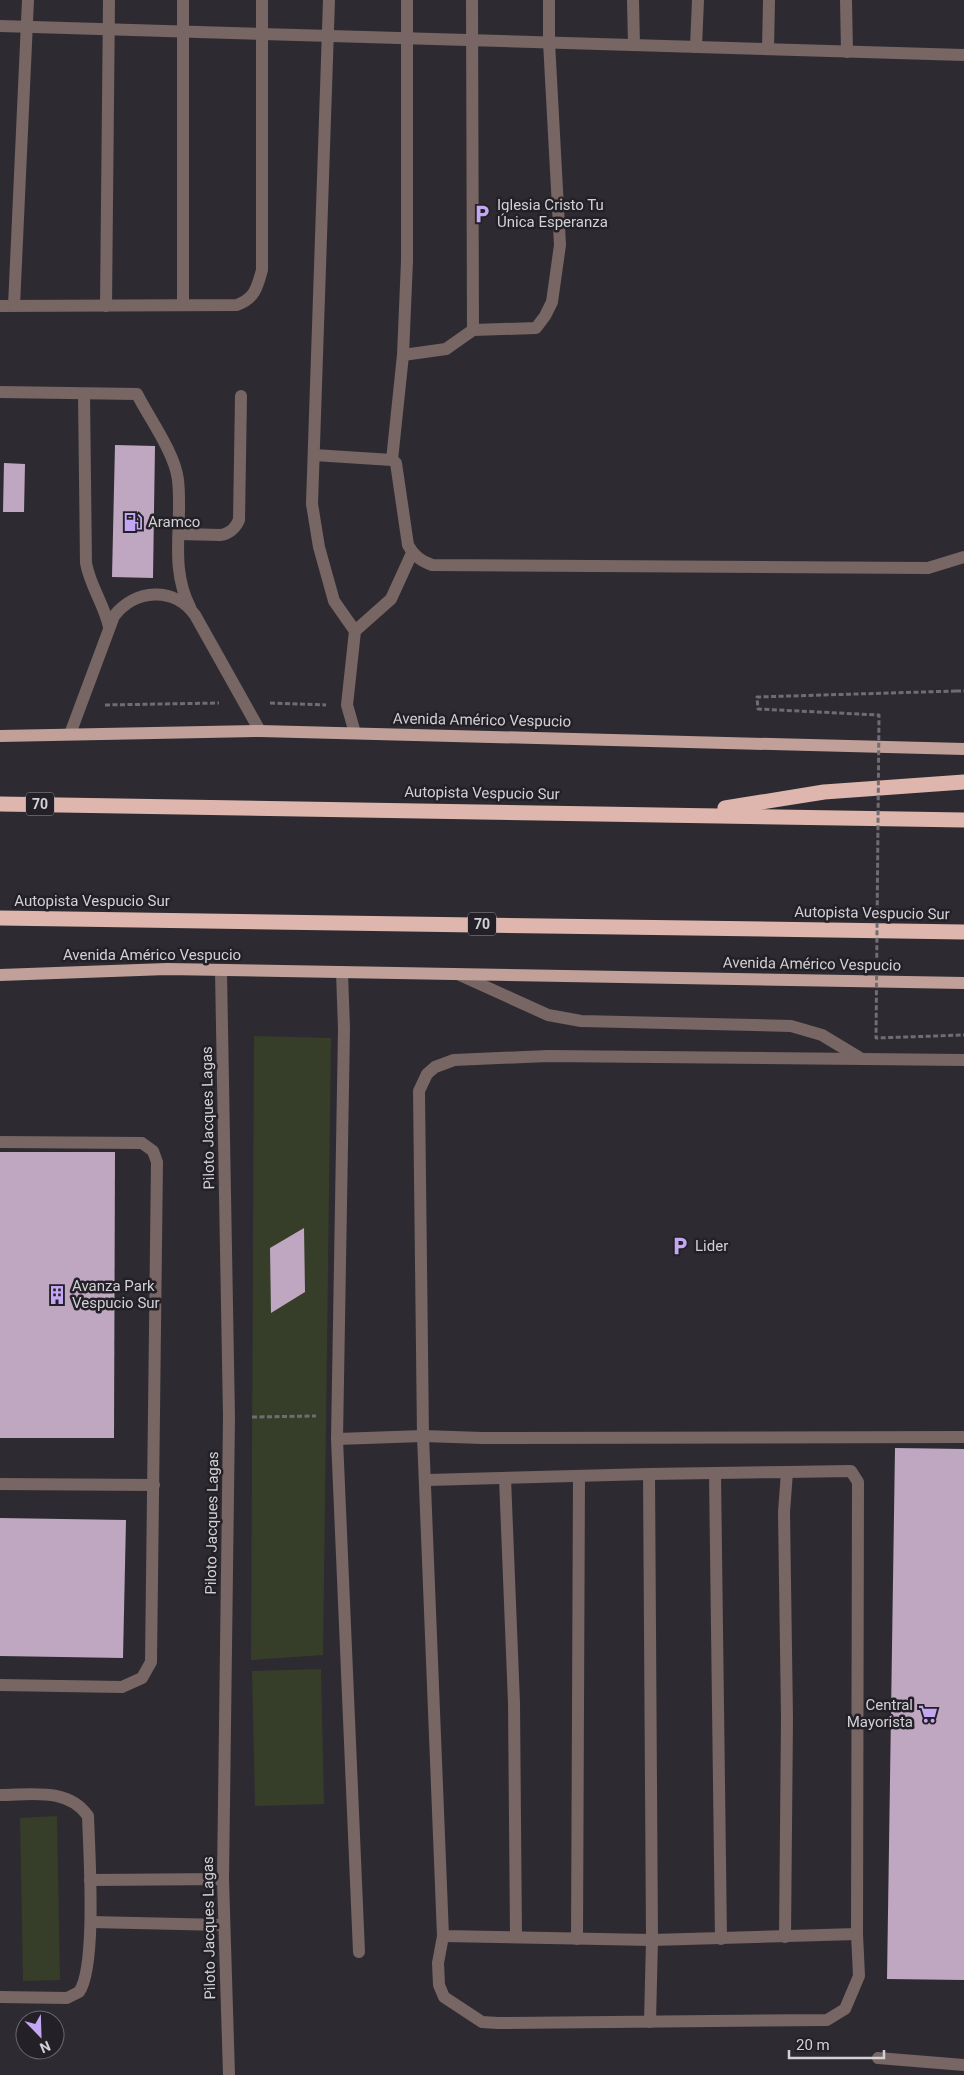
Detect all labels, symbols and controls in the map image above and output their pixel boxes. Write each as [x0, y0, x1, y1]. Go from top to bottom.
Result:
place label: Iglesia Cristo Tu Única Esperanza [497, 196, 608, 231]
parking icon: Iglesia Cristo Tu Única Esperanza [471, 203, 493, 225]
fuel station icon: Aramco [122, 511, 144, 533]
place label: Aramco [148, 513, 200, 531]
street label: Avenida Américo Vespucio [393, 709, 571, 731]
street label: Autopista Vespucio Sur [404, 783, 560, 803]
road number: 70 [26, 792, 54, 816]
street label: Autopista Vespucio Sur [14, 892, 170, 910]
street label: Autopista Vespucio Sur [794, 903, 950, 923]
road number: 70 [468, 912, 496, 936]
street label: Avenida Américo Vespucio [63, 946, 241, 964]
street label: Avenida Américo Vespucio [723, 953, 901, 975]
street label: Piloto Jacques Lagas [198, 1046, 218, 1190]
parking icon: Lider [669, 1235, 691, 1257]
place label: Lider [695, 1237, 728, 1255]
place label: Avanza Park Vespucio Sur [72, 1277, 160, 1312]
building icon: Avanza Park Vespucio Sur [46, 1284, 68, 1306]
street label: Piloto Jacques Lagas [202, 1451, 222, 1595]
place label: Central Mayorista [847, 1696, 913, 1731]
supermarket icon: Central Mayorista [917, 1703, 939, 1725]
street label: Piloto Jacques Lagas [199, 1856, 219, 2000]
north arrow [15, 2010, 65, 2060]
scale bar [789, 2028, 884, 2060]
text: 20 m [796, 2036, 830, 2054]
text: N [37, 2038, 53, 2056]

